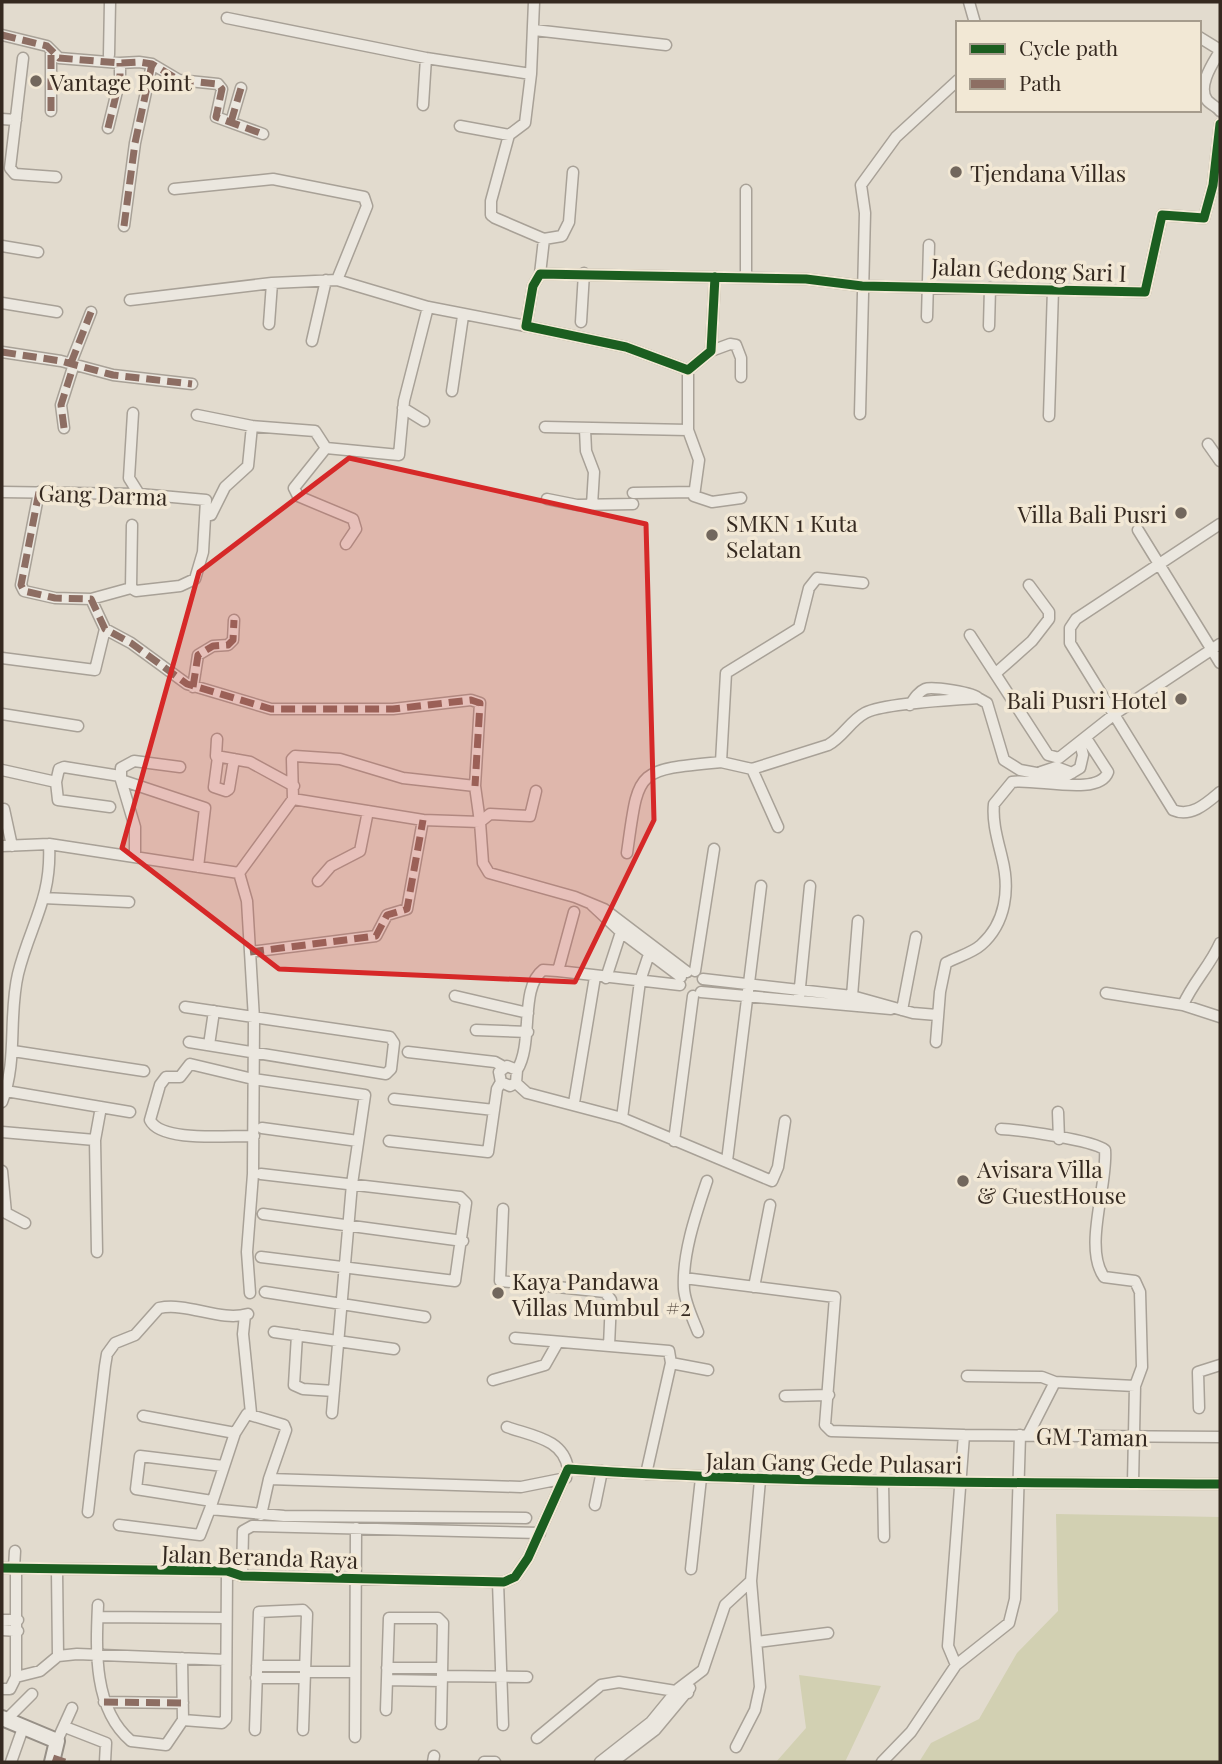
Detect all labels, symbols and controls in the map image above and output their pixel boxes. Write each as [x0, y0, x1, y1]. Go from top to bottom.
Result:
legend [956, 21, 1201, 112]
text: Cycle path [1019, 33, 1119, 61]
place label: Vantage Point [49, 66, 192, 97]
text: Path [1019, 68, 1062, 96]
marker: Vantage Point [28, 73, 44, 89]
place label: Tjendana Villas [970, 157, 1126, 188]
marker: Tjendana Villas [948, 164, 964, 180]
street label: Jalan Gedong Sari I [930, 250, 1127, 288]
street label: Gang Darma [38, 476, 169, 512]
place label: Villa Bali Pusri [1016, 498, 1167, 529]
marker: Villa Bali Pusri [1173, 505, 1189, 521]
place label: SMKN 1 Kuta Selatan [726, 507, 858, 564]
marker: SMKN 1 Kuta Selatan [704, 527, 720, 543]
place label: Bali Pusri Hotel [1006, 684, 1167, 715]
marker: Bali Pusri Hotel [1173, 691, 1189, 707]
place label: Avisara Villa & GuestHouse [976, 1153, 1126, 1210]
marker: Avisara Villa & GuestHouse [955, 1173, 971, 1189]
place label: Kaya Pandawa Villas Mumbul #2 [511, 1265, 691, 1322]
marker: Kaya Pandawa Villas Mumbul #2 [490, 1285, 506, 1301]
street label: GM Taman [1036, 1420, 1149, 1452]
street label: Jalan Gang Gede Pulasari [704, 1444, 963, 1480]
street label: Jalan Beranda Raya [160, 1537, 359, 1575]

